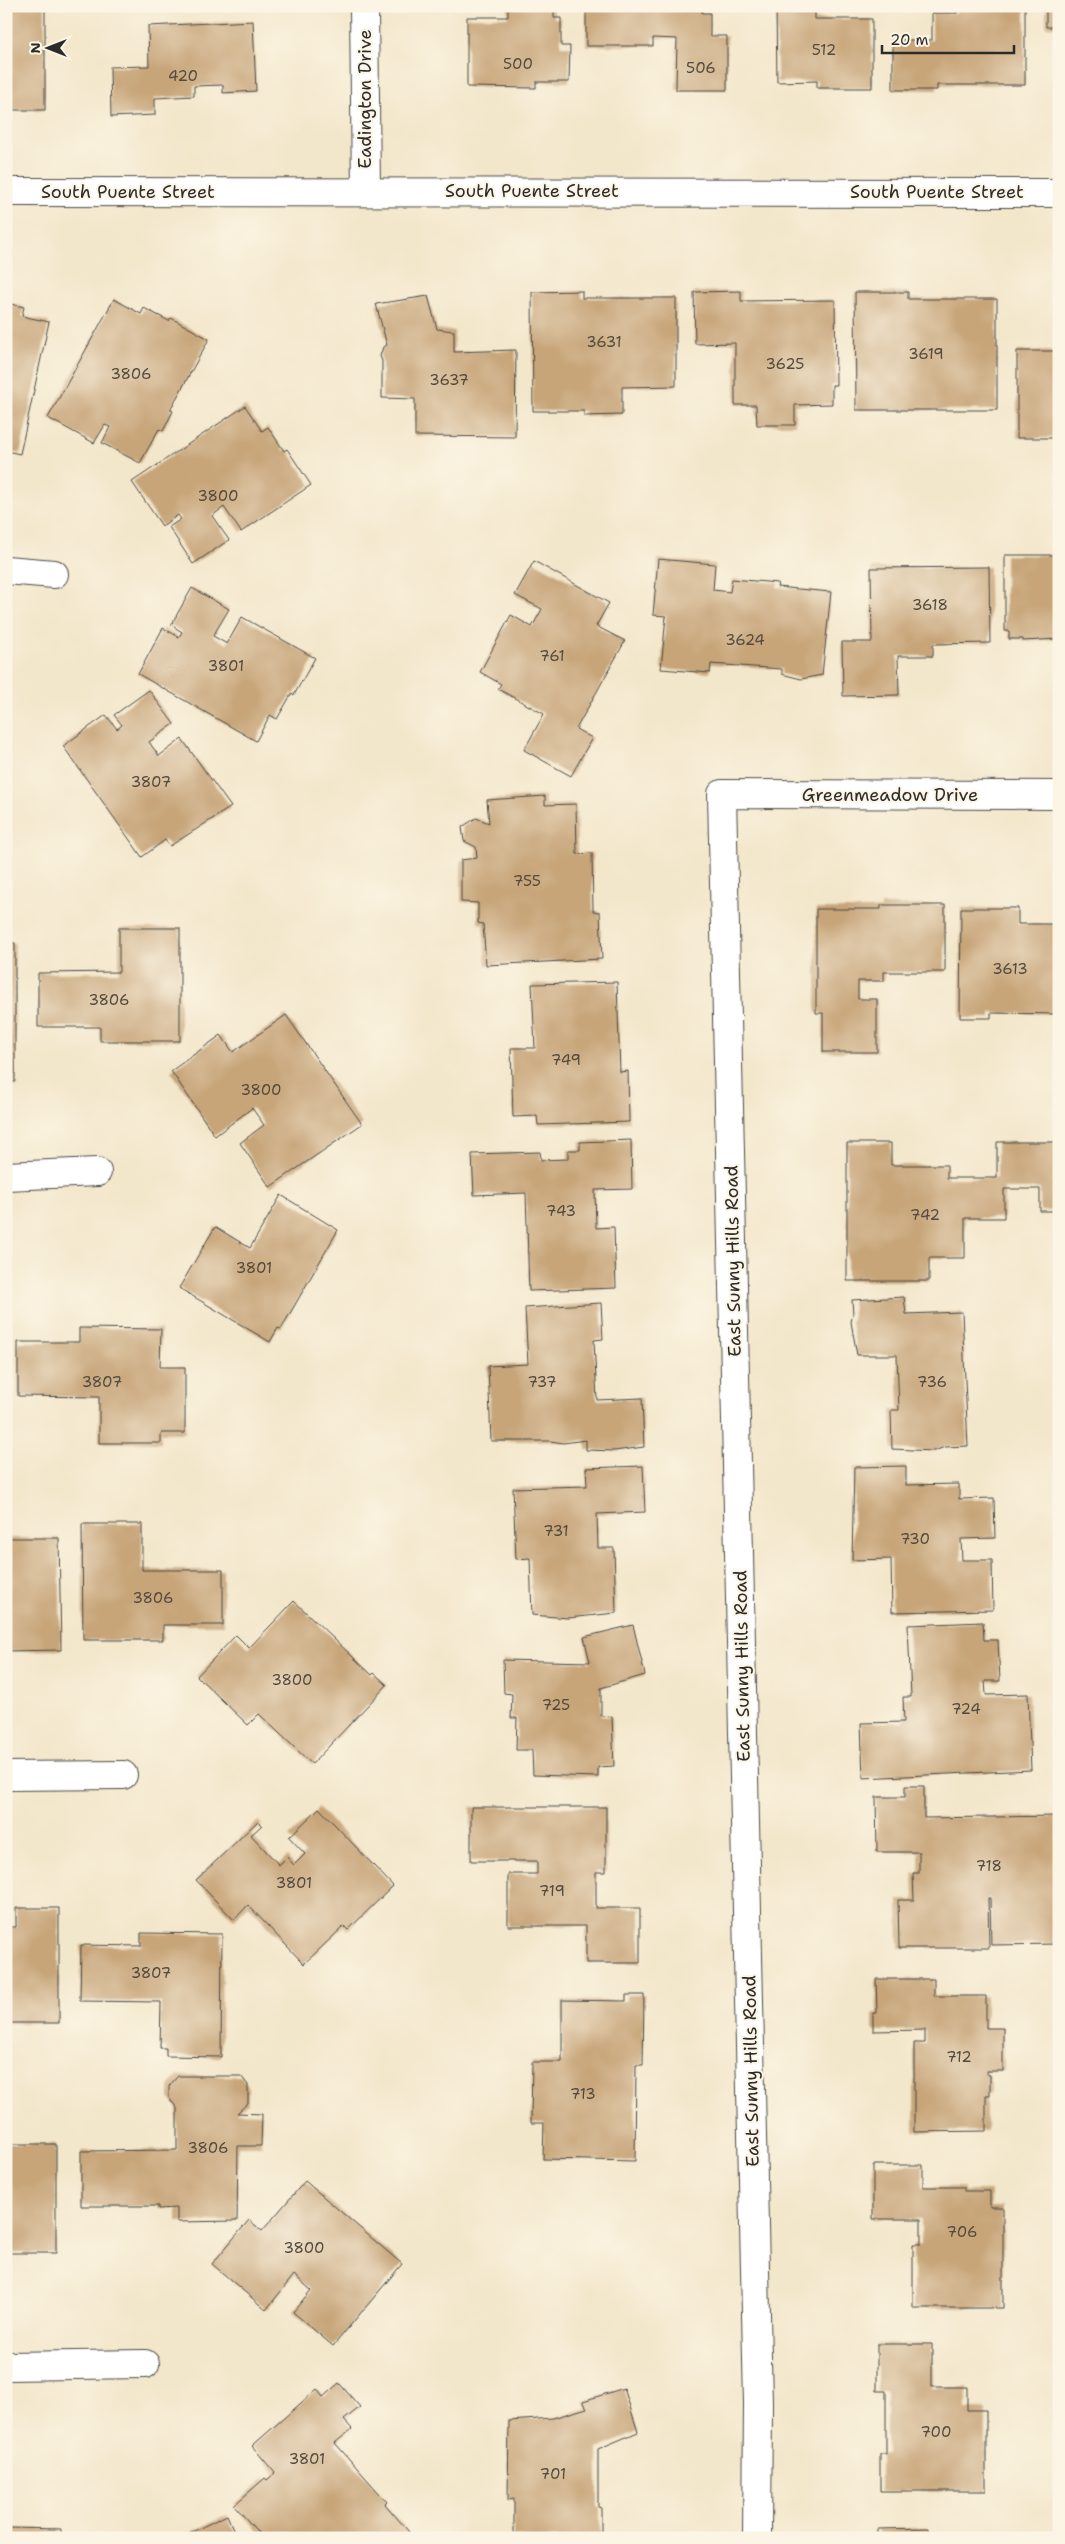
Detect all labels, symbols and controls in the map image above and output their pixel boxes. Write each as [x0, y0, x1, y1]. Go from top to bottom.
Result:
north arrow [22, 22, 72, 72]
scale bar [882, 22, 1015, 54]
street label: Eadington Drive [353, 29, 377, 169]
text: 20 m [890, 30, 929, 50]
house number: 512 [812, 40, 836, 60]
text: N [26, 42, 44, 54]
house number: 500 [503, 54, 533, 74]
house number: 506 [686, 58, 716, 78]
house number: 420 [168, 66, 198, 86]
street label: South Puente Street [445, 179, 619, 203]
street label: South Puente Street [41, 180, 215, 204]
street label: South Puente Street [850, 180, 1024, 204]
house number: 3631 [586, 332, 622, 352]
house number: 3619 [908, 344, 944, 364]
house number: 3625 [765, 354, 805, 374]
house number: 3806 [111, 364, 152, 384]
house number: 3637 [429, 370, 469, 390]
house number: 3800 [197, 486, 239, 506]
house number: 3618 [912, 595, 948, 615]
house number: 3624 [725, 630, 765, 650]
house number: 761 [539, 646, 565, 666]
house number: 3801 [208, 656, 244, 676]
house number: 3807 [131, 772, 171, 792]
street label: Greenmeadow Drive [802, 783, 978, 807]
house number: 755 [513, 871, 541, 891]
house number: 3613 [992, 959, 1028, 979]
house number: 3806 [89, 990, 130, 1010]
house number: 749 [551, 1050, 581, 1070]
house number: 3800 [240, 1080, 282, 1100]
street label: East Sunny Hills Road [719, 1165, 747, 1357]
house number: 743 [546, 1201, 576, 1221]
house number: 742 [910, 1205, 940, 1225]
house number: 3801 [236, 1258, 272, 1278]
house number: 3807 [82, 1372, 122, 1392]
house number: 737 [527, 1372, 557, 1392]
house number: 736 [917, 1372, 947, 1392]
house number: 731 [543, 1521, 569, 1541]
house number: 730 [900, 1529, 930, 1549]
street label: East Sunny Hills Road [728, 1570, 756, 1762]
house number: 3806 [133, 1588, 174, 1608]
house number: 3800 [271, 1670, 313, 1690]
house number: 725 [542, 1695, 570, 1715]
house number: 724 [951, 1699, 981, 1719]
house number: 718 [976, 1856, 1002, 1876]
house number: 3801 [276, 1873, 312, 1893]
house number: 719 [539, 1881, 565, 1901]
house number: 3807 [131, 1963, 171, 1983]
street label: East Sunny Hills Road [737, 1975, 765, 2167]
house number: 712 [946, 2047, 972, 2067]
house number: 713 [570, 2084, 596, 2104]
house number: 3806 [188, 2138, 229, 2158]
house number: 706 [947, 2222, 977, 2242]
house number: 3800 [283, 2238, 325, 2258]
house number: 700 [920, 2422, 952, 2442]
house number: 3801 [289, 2449, 325, 2469]
house number: 701 [540, 2464, 566, 2484]

